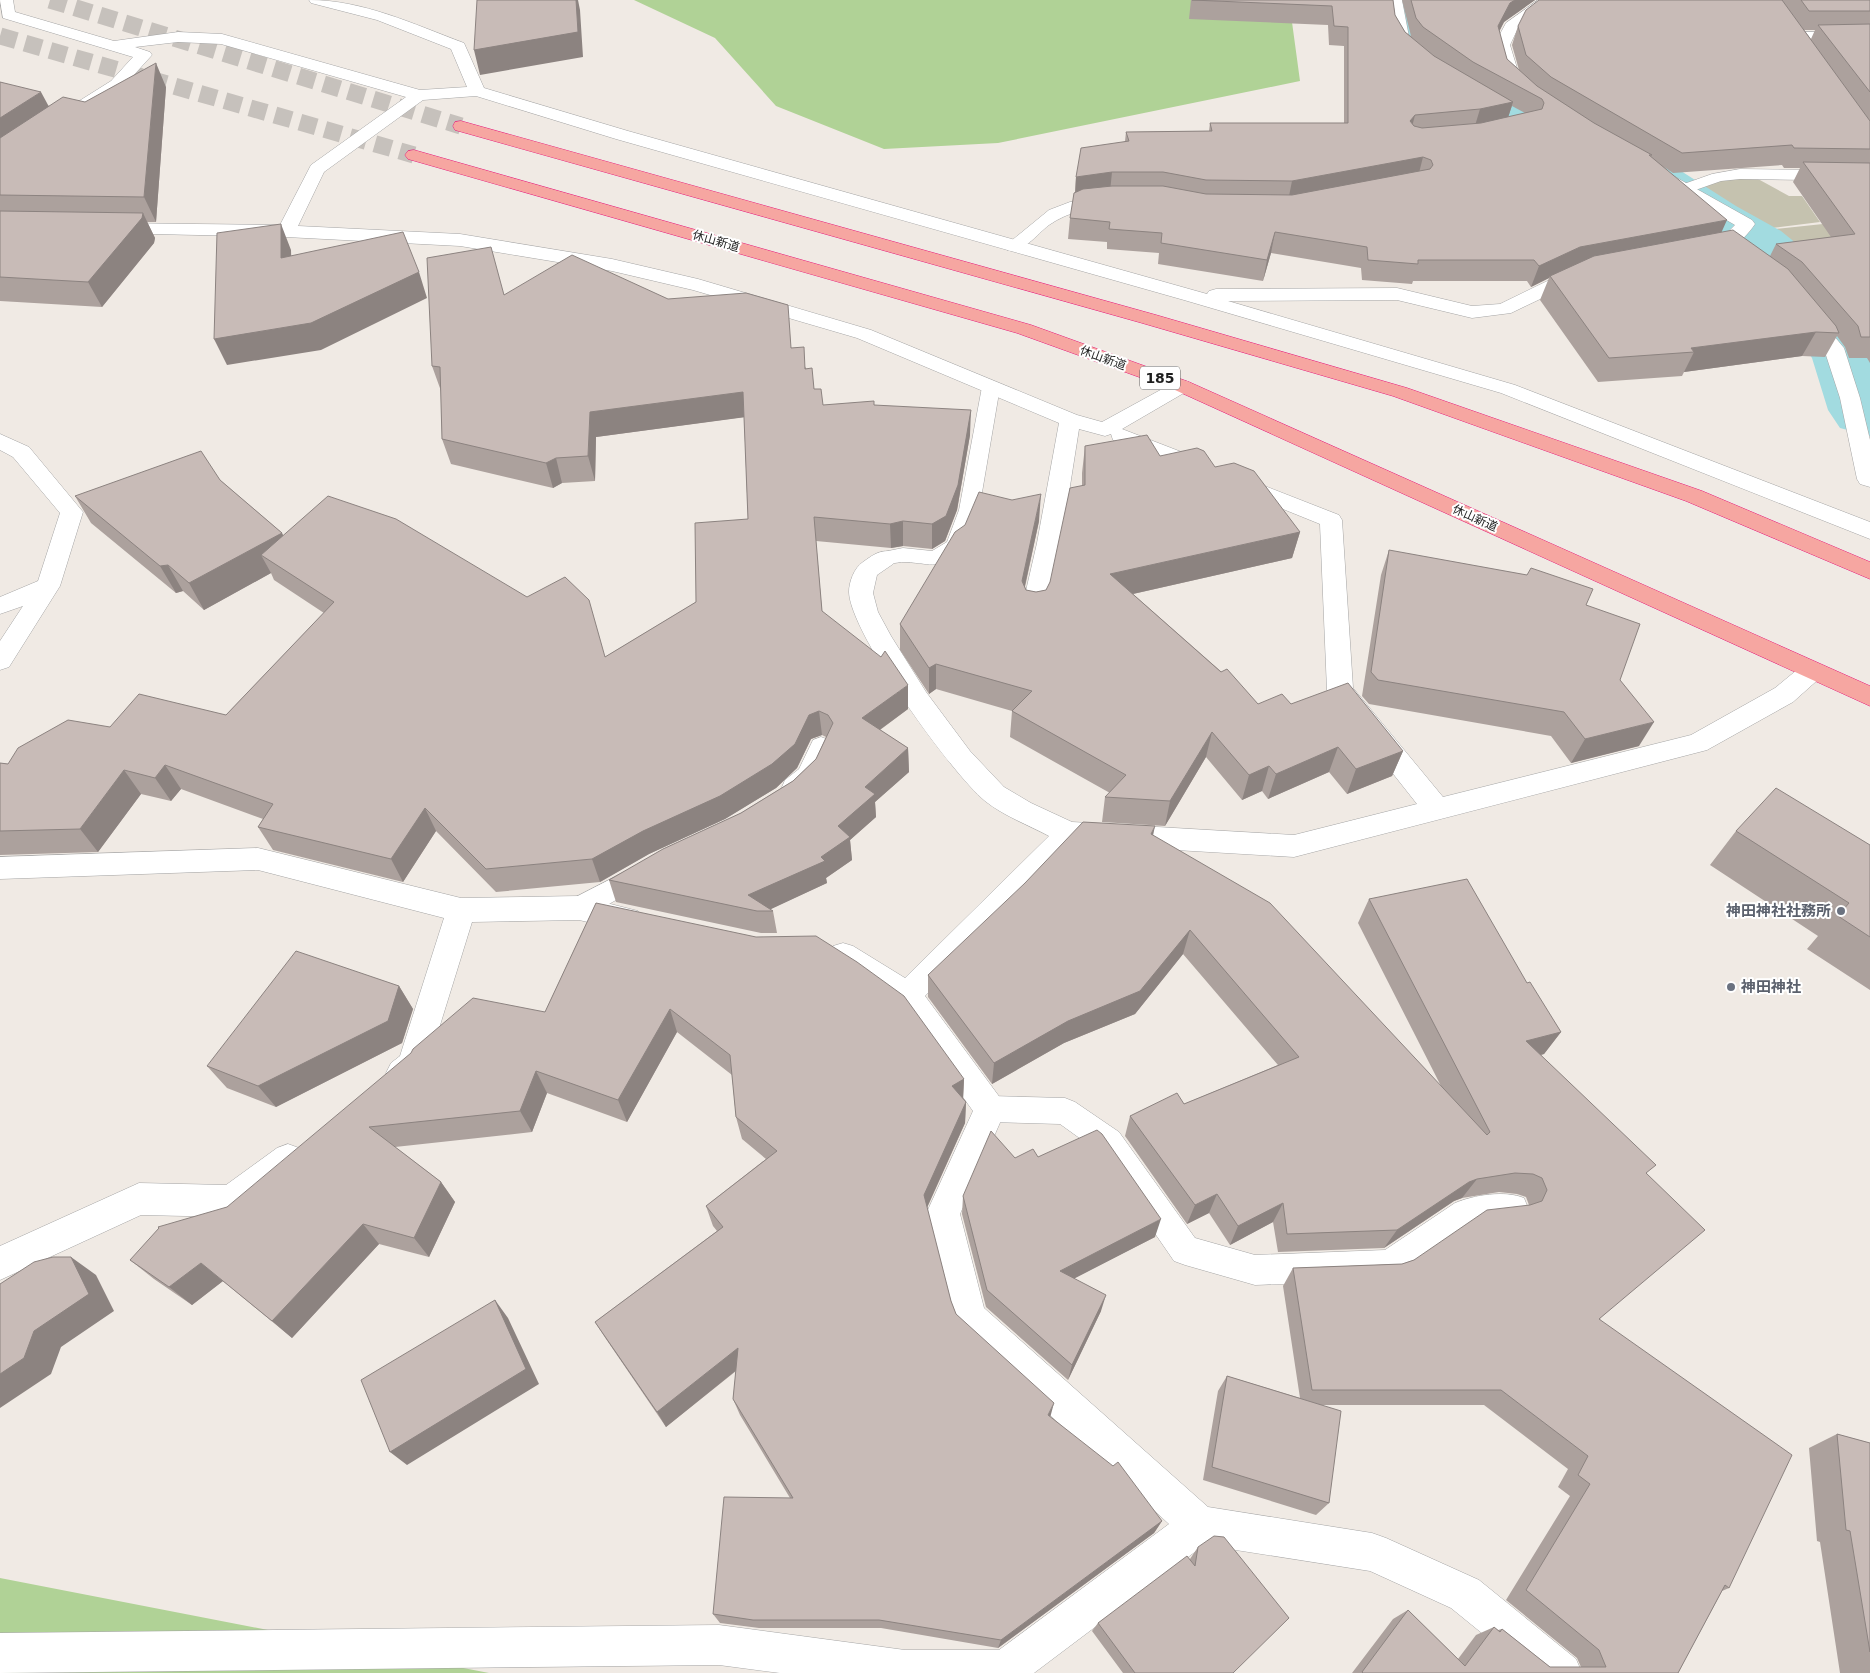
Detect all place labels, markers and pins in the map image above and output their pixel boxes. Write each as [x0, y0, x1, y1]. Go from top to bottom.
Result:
place label: 神田神社社務所 [1725, 902, 1831, 920]
marker: 神田神社社務所 [1835, 905, 1847, 917]
place label: 神田神社 [1740, 978, 1801, 996]
marker: 神田神社 [1725, 981, 1737, 993]

